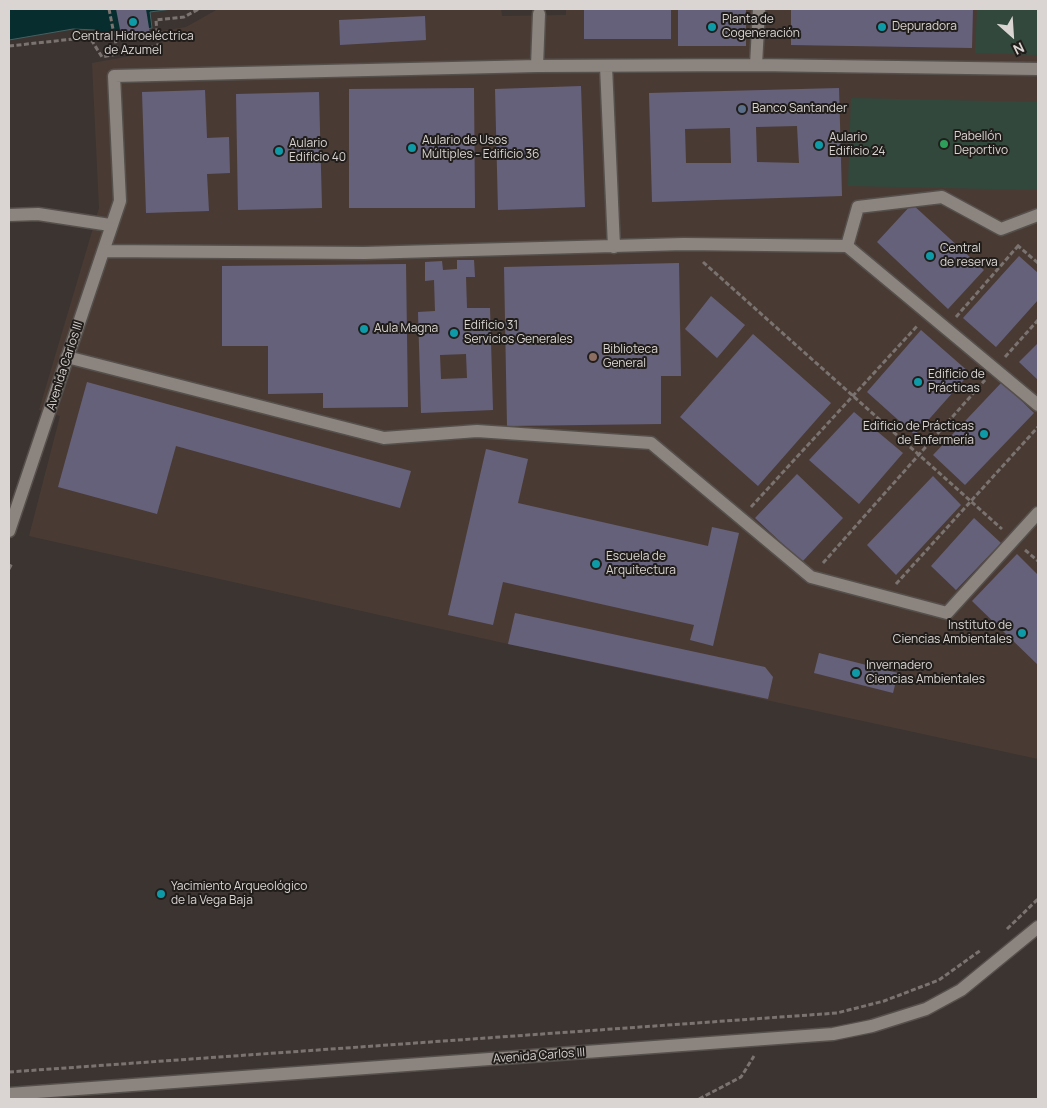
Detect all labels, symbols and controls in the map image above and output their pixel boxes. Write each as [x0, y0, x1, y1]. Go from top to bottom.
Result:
north arrow [987, 10, 1037, 60]
place label: Planta de Cogeneración [722, 13, 800, 41]
marker: Central Hidroeléctrica de Azumel [127, 16, 139, 28]
place label: Depuradora [892, 20, 957, 34]
marker: Planta de Cogeneración [706, 21, 718, 33]
marker: Depuradora [876, 21, 888, 33]
place label: Central Hidroeléctrica de Azumel [72, 30, 194, 58]
text: N [1010, 38, 1027, 60]
place label: Banco Santander [752, 102, 847, 116]
marker: Banco Santander [736, 103, 748, 115]
place label: Pabellón Deportivo [954, 130, 1008, 158]
place label: Aulario Edificio 24 [829, 131, 885, 159]
place label: Aulario de Usos Múltiples - Edificio 36 [422, 134, 540, 162]
place label: Aulario Edificio 40 [289, 137, 346, 165]
marker: Pabellón Deportivo [938, 138, 950, 150]
marker: Aulario Edificio 24 [813, 139, 825, 151]
marker: Aulario de Usos Múltiples - Edificio 36 [406, 142, 418, 154]
marker: Aulario Edificio 40 [273, 145, 285, 157]
place label: Central de reserva [940, 242, 998, 270]
marker: Central de reserva [924, 250, 936, 262]
place label: Edificio 31 Servicios Generales [464, 319, 573, 347]
street label: Avenida Carlos III [44, 320, 86, 412]
place label: Aula Magna [374, 322, 438, 336]
marker: Aula Magna [358, 323, 370, 335]
marker: Edificio 31 Servicios Generales [448, 327, 460, 339]
place label: Biblioteca General [603, 343, 658, 371]
marker: Biblioteca General [587, 351, 599, 363]
place label: Edificio de Prácticas [928, 368, 985, 396]
marker: Edificio de Prácticas [912, 376, 924, 388]
place label: Edificio de Prácticas de Enfermería [863, 420, 974, 448]
marker: Edificio de Prácticas de Enfermería [978, 428, 990, 440]
place label: Escuela de Arquitectura [606, 550, 676, 578]
marker: Escuela de Arquitectura [590, 558, 602, 570]
place label: Instituto de Ciencias Ambientales [893, 619, 1012, 647]
marker: Instituto de Ciencias Ambientales [1016, 627, 1028, 639]
place label: Invernadero Ciencias Ambientales [866, 659, 985, 687]
marker: Invernadero Ciencias Ambientales [850, 667, 862, 679]
place label: Yacimiento Arqueológico de la Vega Baja [171, 880, 307, 908]
marker: Yacimiento Arqueológico de la Vega Baja [155, 888, 167, 900]
street label: Avenida Carlos III [492, 1046, 586, 1066]

